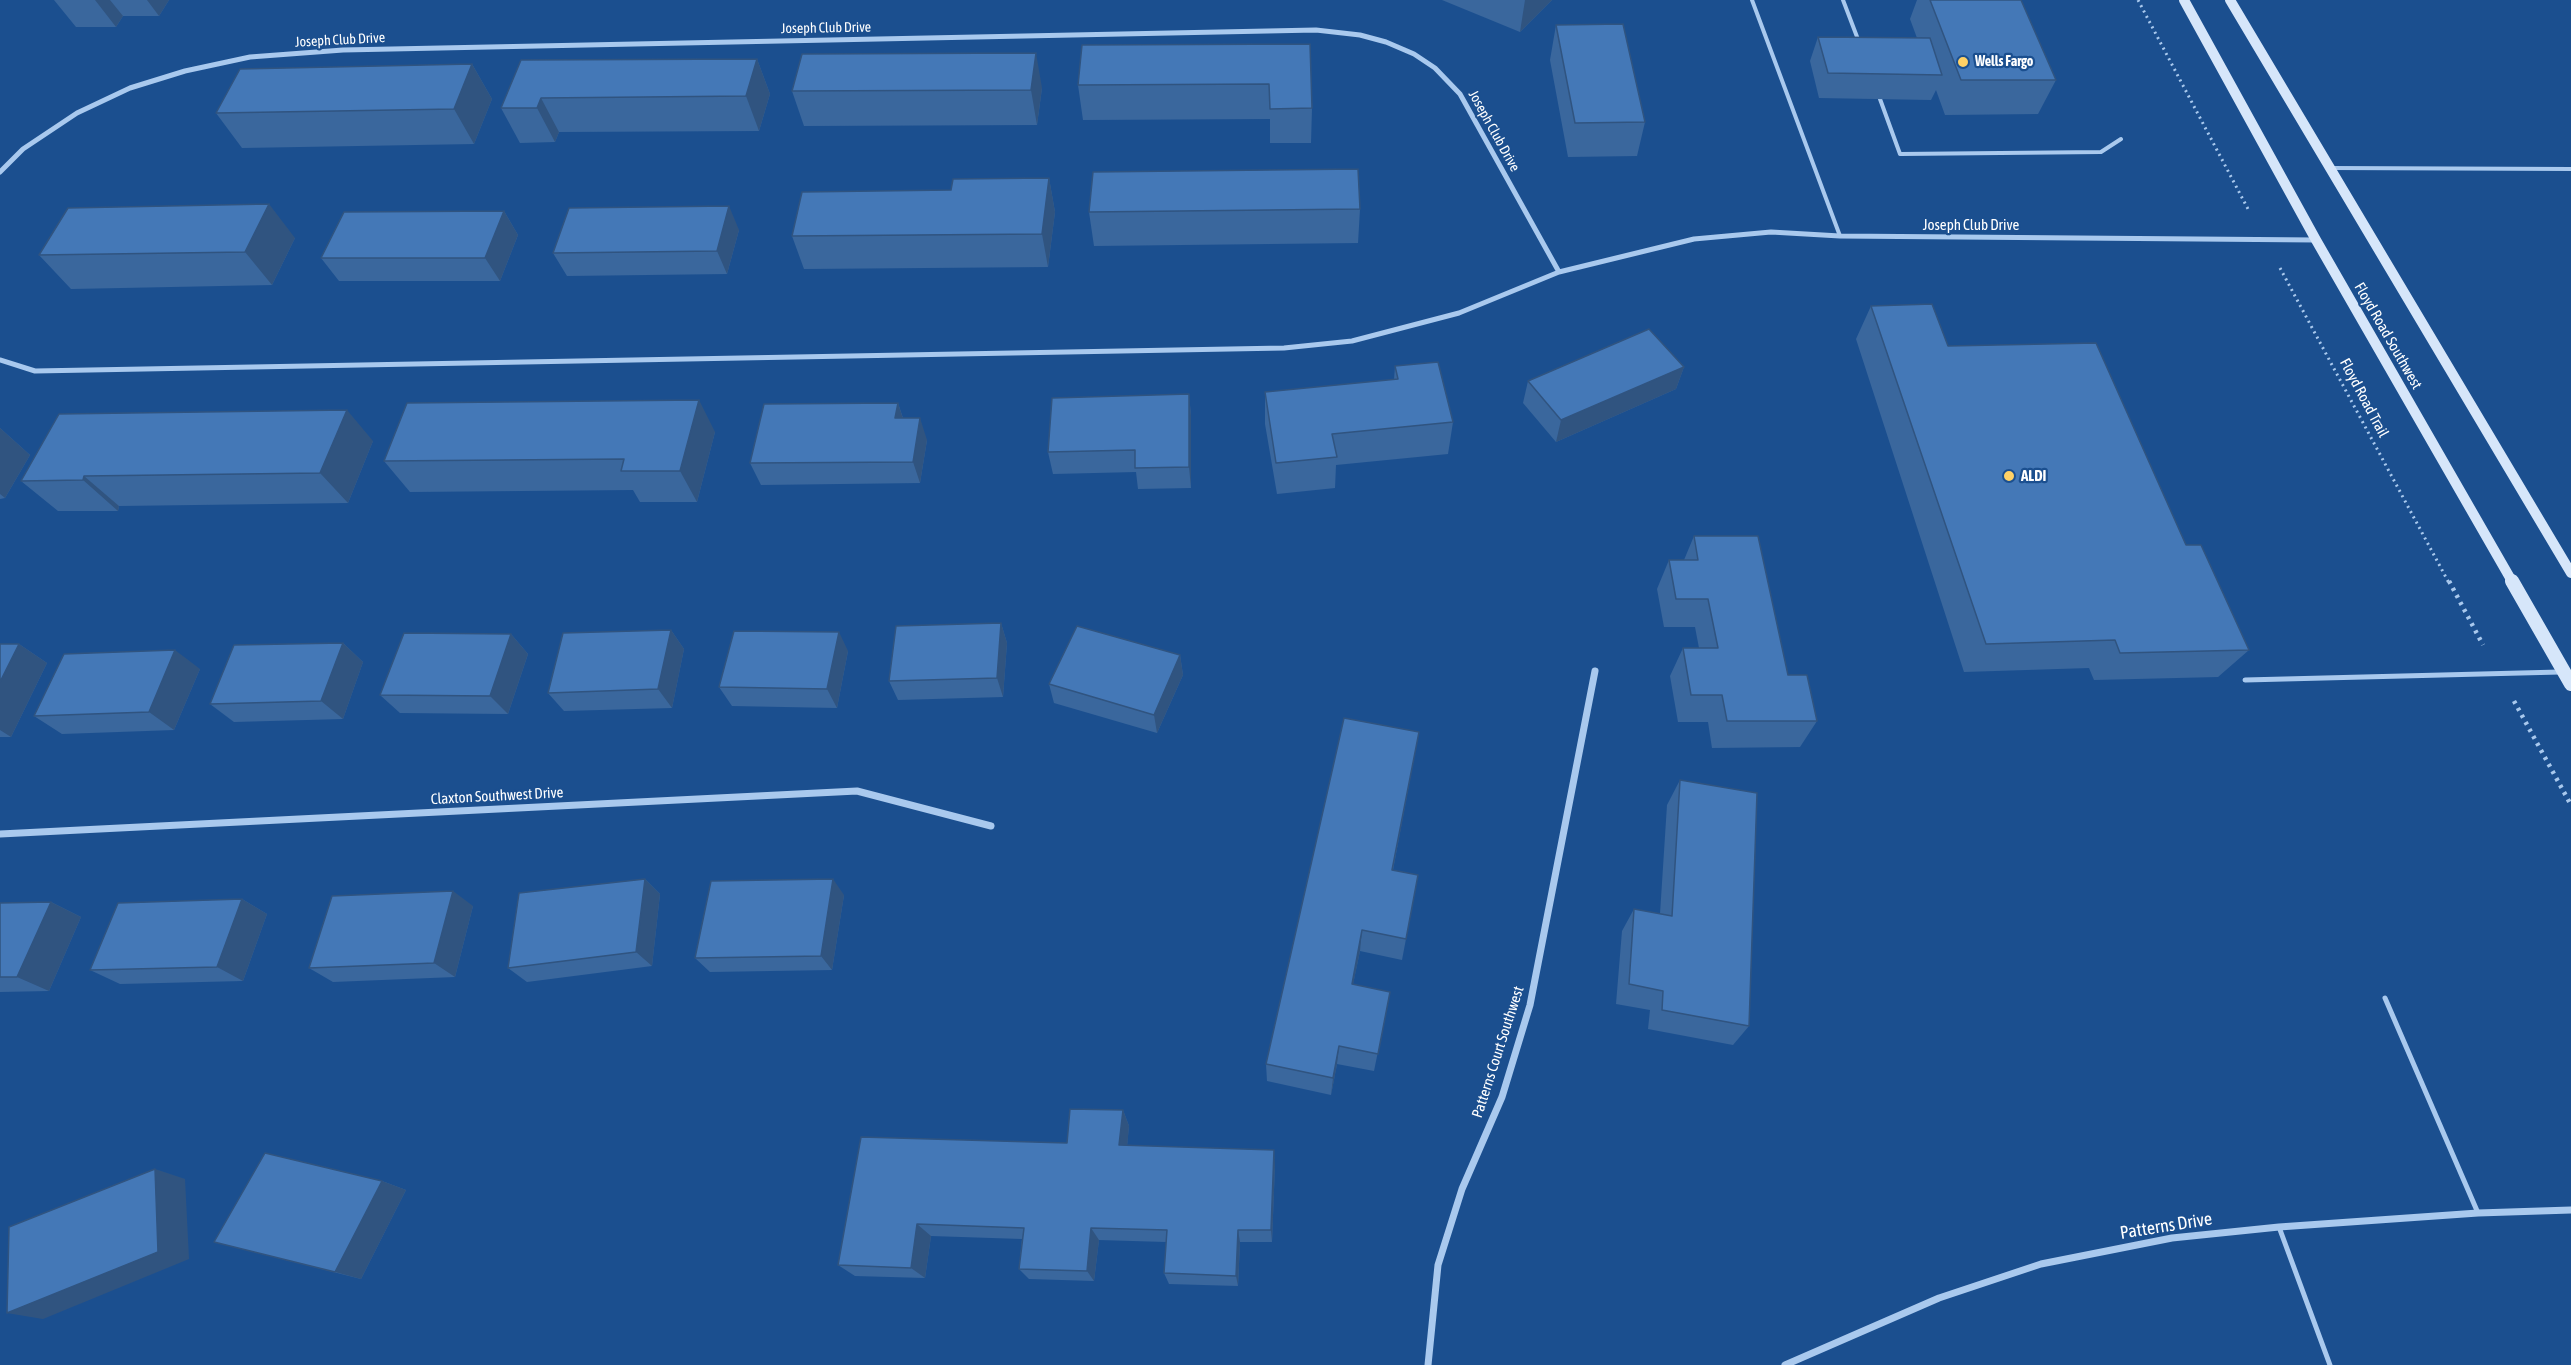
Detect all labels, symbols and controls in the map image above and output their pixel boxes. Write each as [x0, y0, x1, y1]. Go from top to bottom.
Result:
street label: Joseph Club Drive [781, 19, 871, 37]
street label: Joseph Club Drive [295, 29, 385, 51]
place label: Wells Fargo [1975, 54, 2033, 70]
marker: Wells Fargo [1956, 55, 1970, 69]
street label: Joseph Club Drive [1465, 87, 1523, 175]
street label: Joseph Club Drive [1923, 216, 2019, 234]
street label: Floyd Road Southwest [2350, 280, 2426, 392]
street label: Floyd Road Trail [2336, 355, 2392, 441]
place label: ALDI [2021, 467, 2046, 485]
marker: ALDI [2002, 469, 2016, 483]
street label: Claxton Southwest Drive [430, 784, 564, 808]
street label: Patterns Court Southwest [1468, 984, 1528, 1120]
street label: Patterns Drive [2118, 1208, 2214, 1244]

